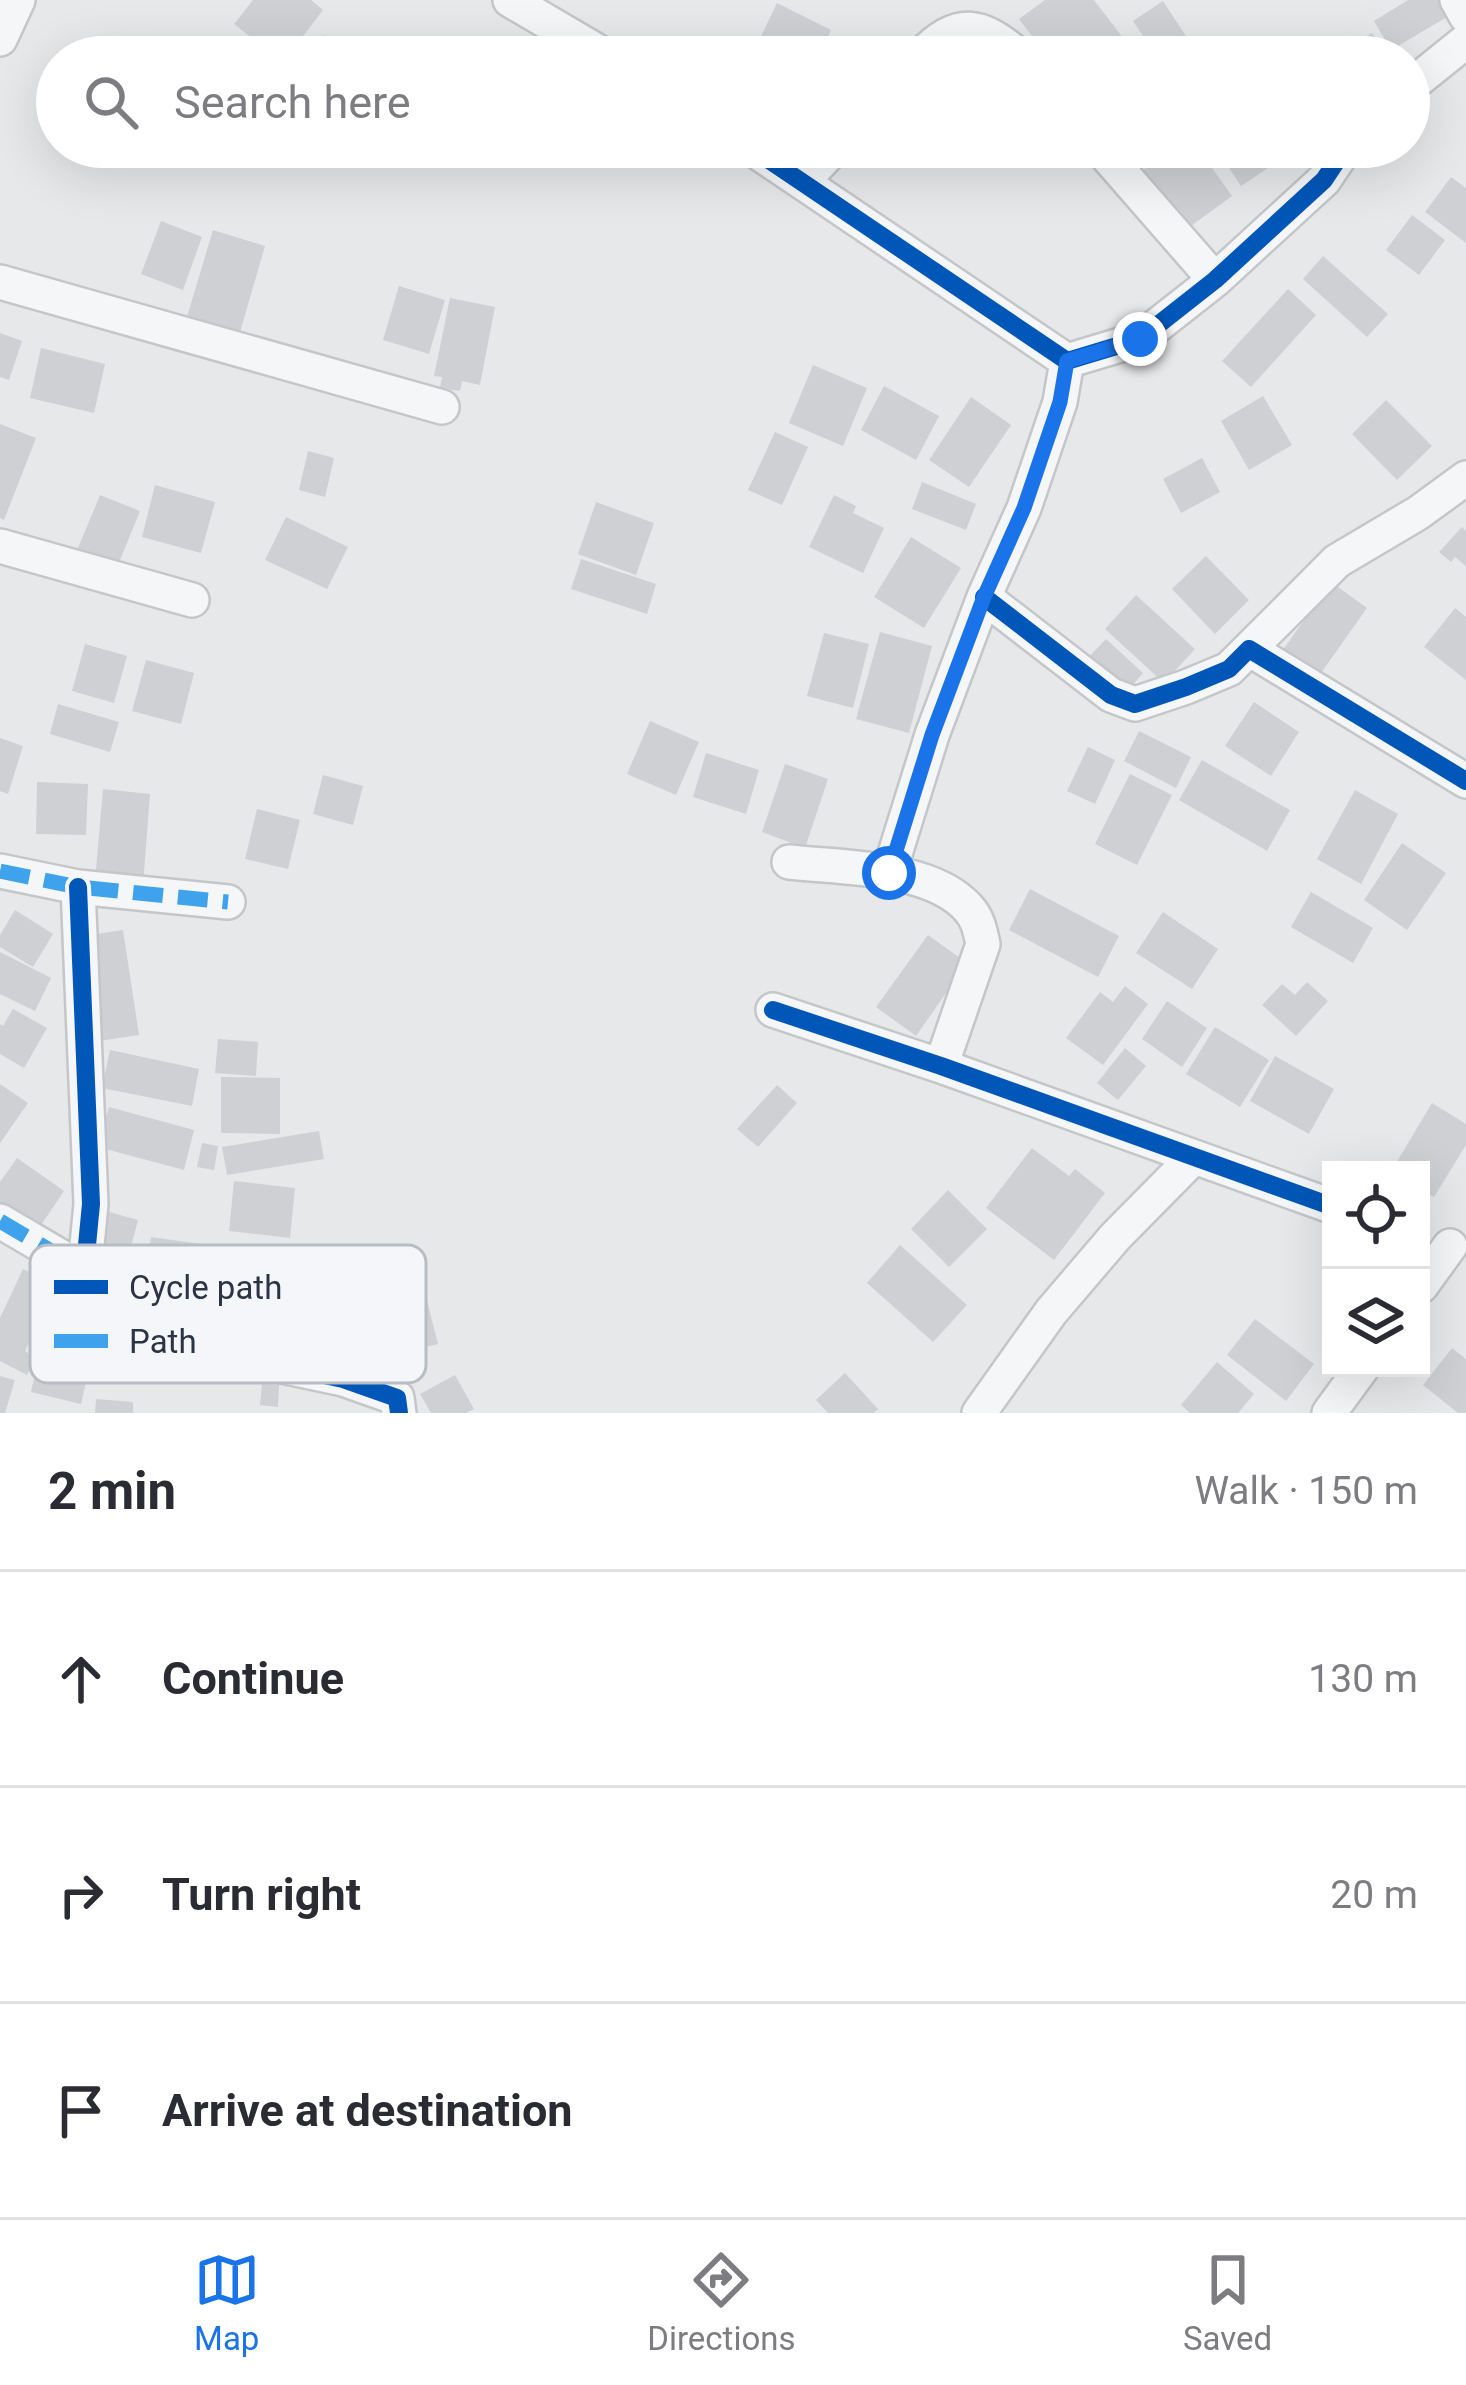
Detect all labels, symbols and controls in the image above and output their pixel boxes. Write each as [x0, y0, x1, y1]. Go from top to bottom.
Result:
search box [36, 36, 1430, 168]
icon: search [78, 69, 144, 135]
text: Search here [174, 76, 411, 129]
route end [1113, 312, 1167, 366]
route start [862, 846, 916, 900]
map controls [1322, 1161, 1430, 1377]
button: locate [1322, 1161, 1430, 1269]
legend [30, 1245, 426, 1383]
text: Cycle path [129, 1268, 282, 1307]
button: layers [1322, 1269, 1430, 1377]
text: Path [129, 1322, 197, 1361]
text: 2 min [48, 1462, 176, 1521]
text: Walk · 150 m [1194, 1468, 1418, 1514]
icon: ahead [48, 1646, 114, 1712]
text: Continue [162, 1652, 344, 1705]
text: 130 m [1308, 1656, 1418, 1702]
icon: right [48, 1862, 114, 1928]
text: Turn right [162, 1868, 361, 1921]
text: 20 m [1330, 1872, 1418, 1918]
icon: arrive [48, 2078, 114, 2144]
text: Arrive at destination [162, 2084, 573, 2137]
tab: Map [194, 2247, 260, 2358]
tab: Directions [647, 2247, 796, 2358]
tab: Saved [1183, 2247, 1272, 2358]

